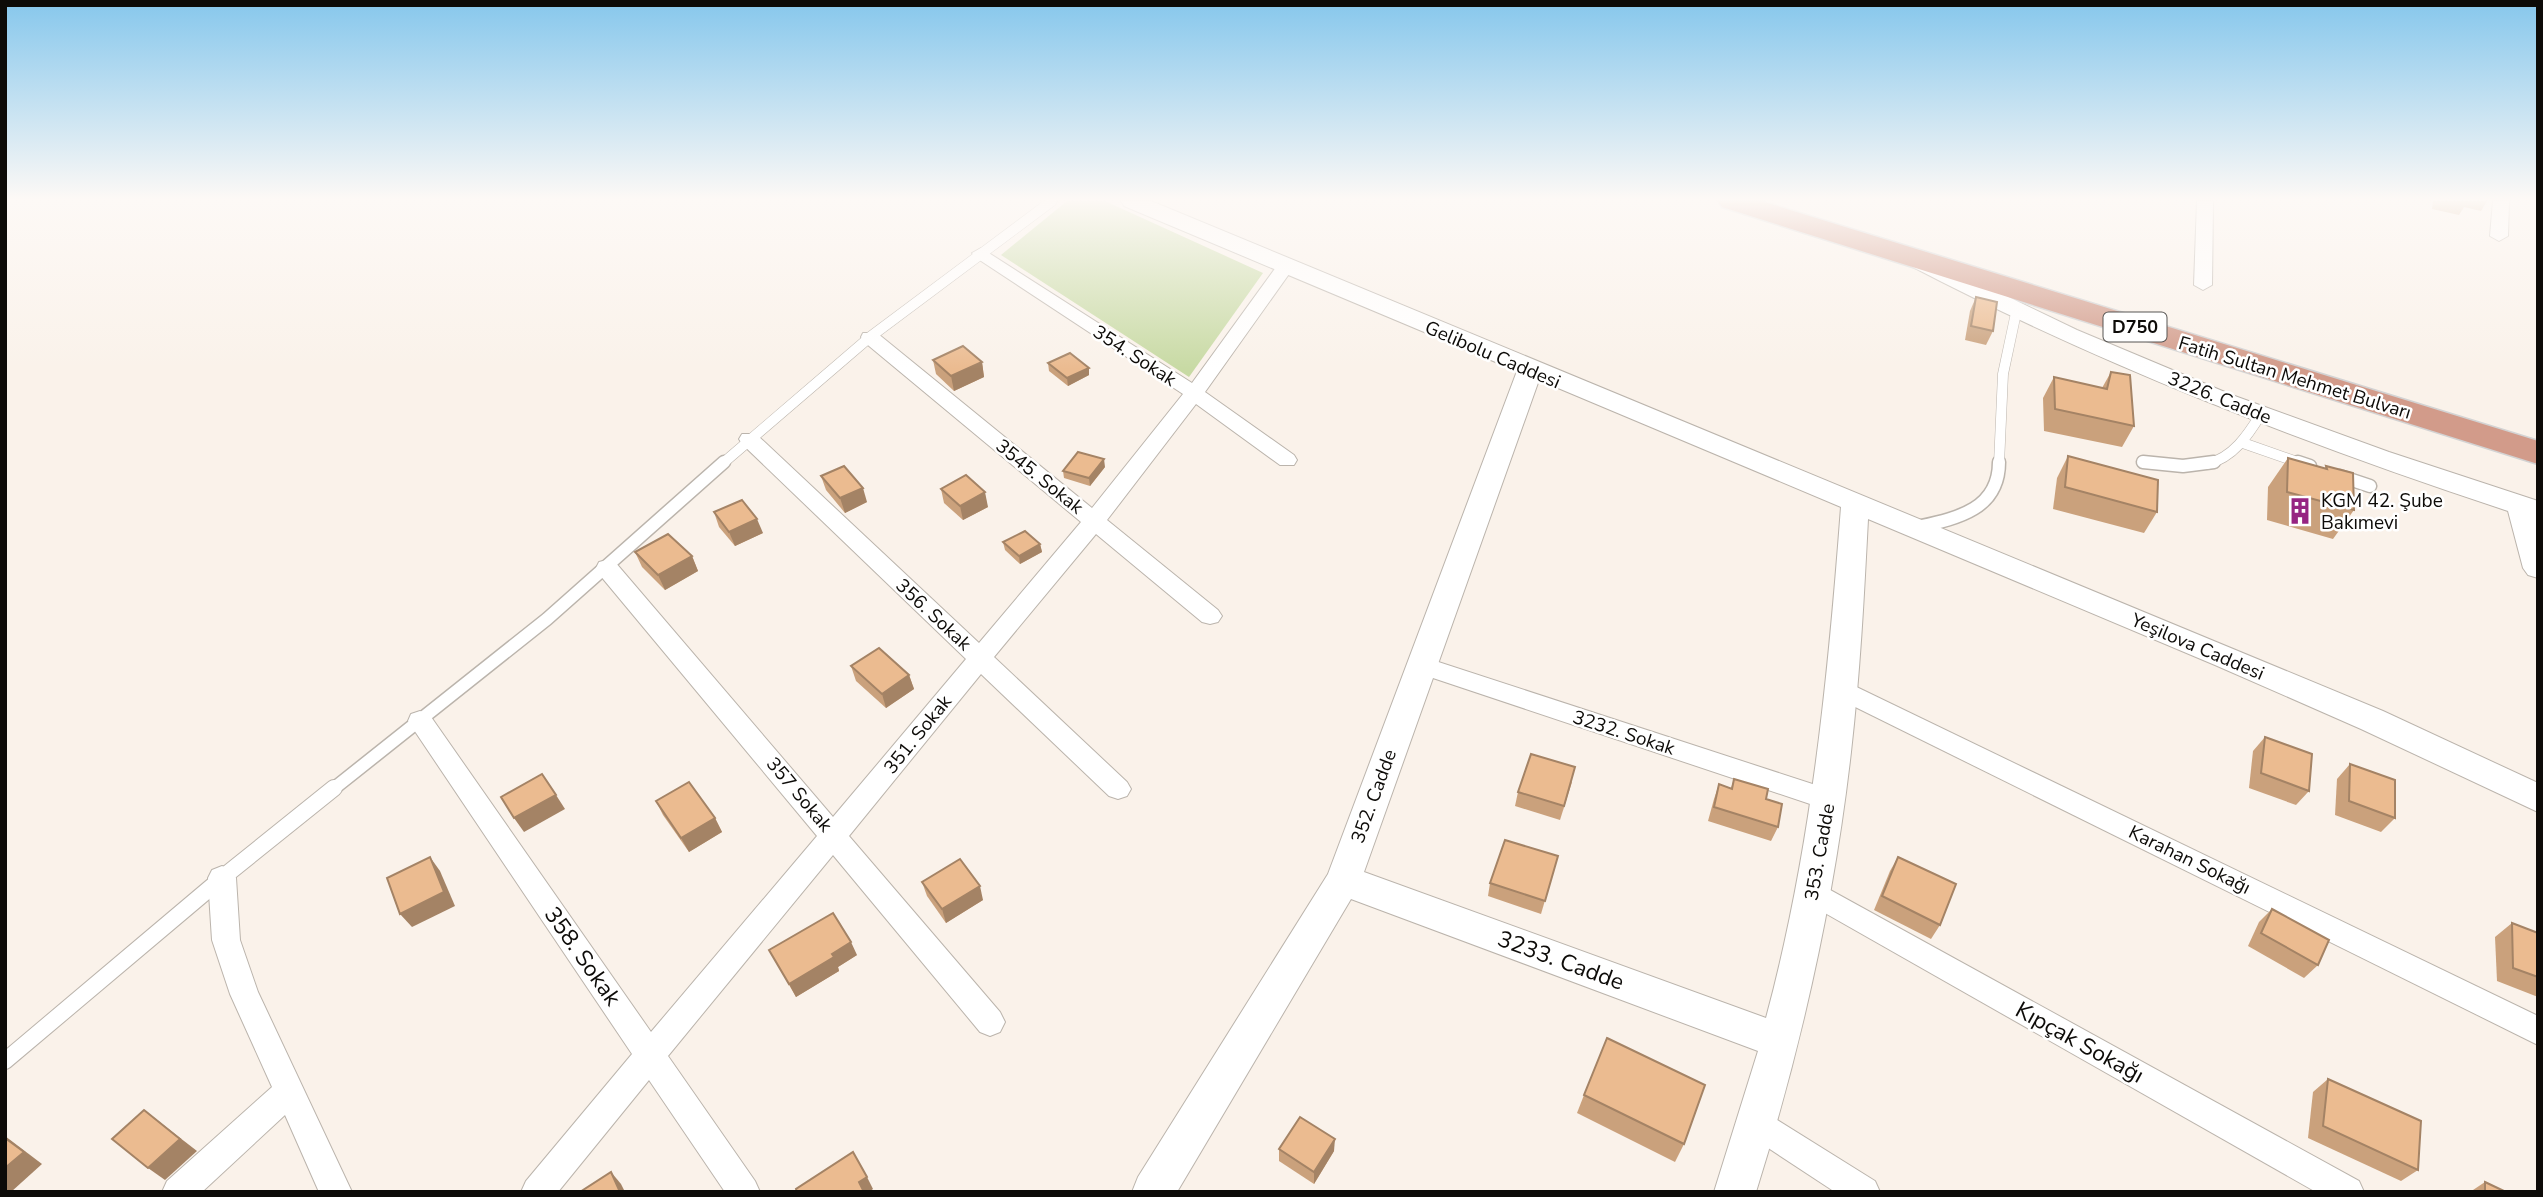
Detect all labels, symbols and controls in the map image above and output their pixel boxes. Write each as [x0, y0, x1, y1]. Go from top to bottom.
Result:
road number: D750 [2104, 312, 2166, 342]
street label: Gelibolu Caddesi [1421, 315, 1564, 395]
street label: 354. Sokak [1088, 319, 1182, 393]
street label: Fatih Sultan Mehmet Bulvarı [2175, 330, 2414, 426]
street label: 3226. Cadde [2164, 365, 2275, 431]
street label: 3545. Sokak [990, 433, 1089, 521]
place label: KGM 42. Şube Bakımevi [2321, 488, 2443, 536]
building icon: KGM 42. Şube Bakımevi [2285, 496, 2315, 526]
street label: 356. Sokak [890, 573, 977, 657]
street label: Yeşilova Caddesi [2126, 607, 2268, 687]
street label: 351. Sokak [878, 689, 958, 780]
street label: 3232. Sokak [1569, 704, 1679, 762]
street label: 352. Cadde [1345, 746, 1403, 847]
street label: 357 Sokak [760, 752, 839, 838]
street label: 353. Cadde [1799, 802, 1841, 903]
street label: Karahan Sokağı [2124, 819, 2255, 901]
street label: 358. Sokak [537, 900, 628, 1013]
street label: 3233. Cadde [1493, 923, 1628, 998]
street label: Kıpçak Sokağı [2010, 994, 2150, 1091]

